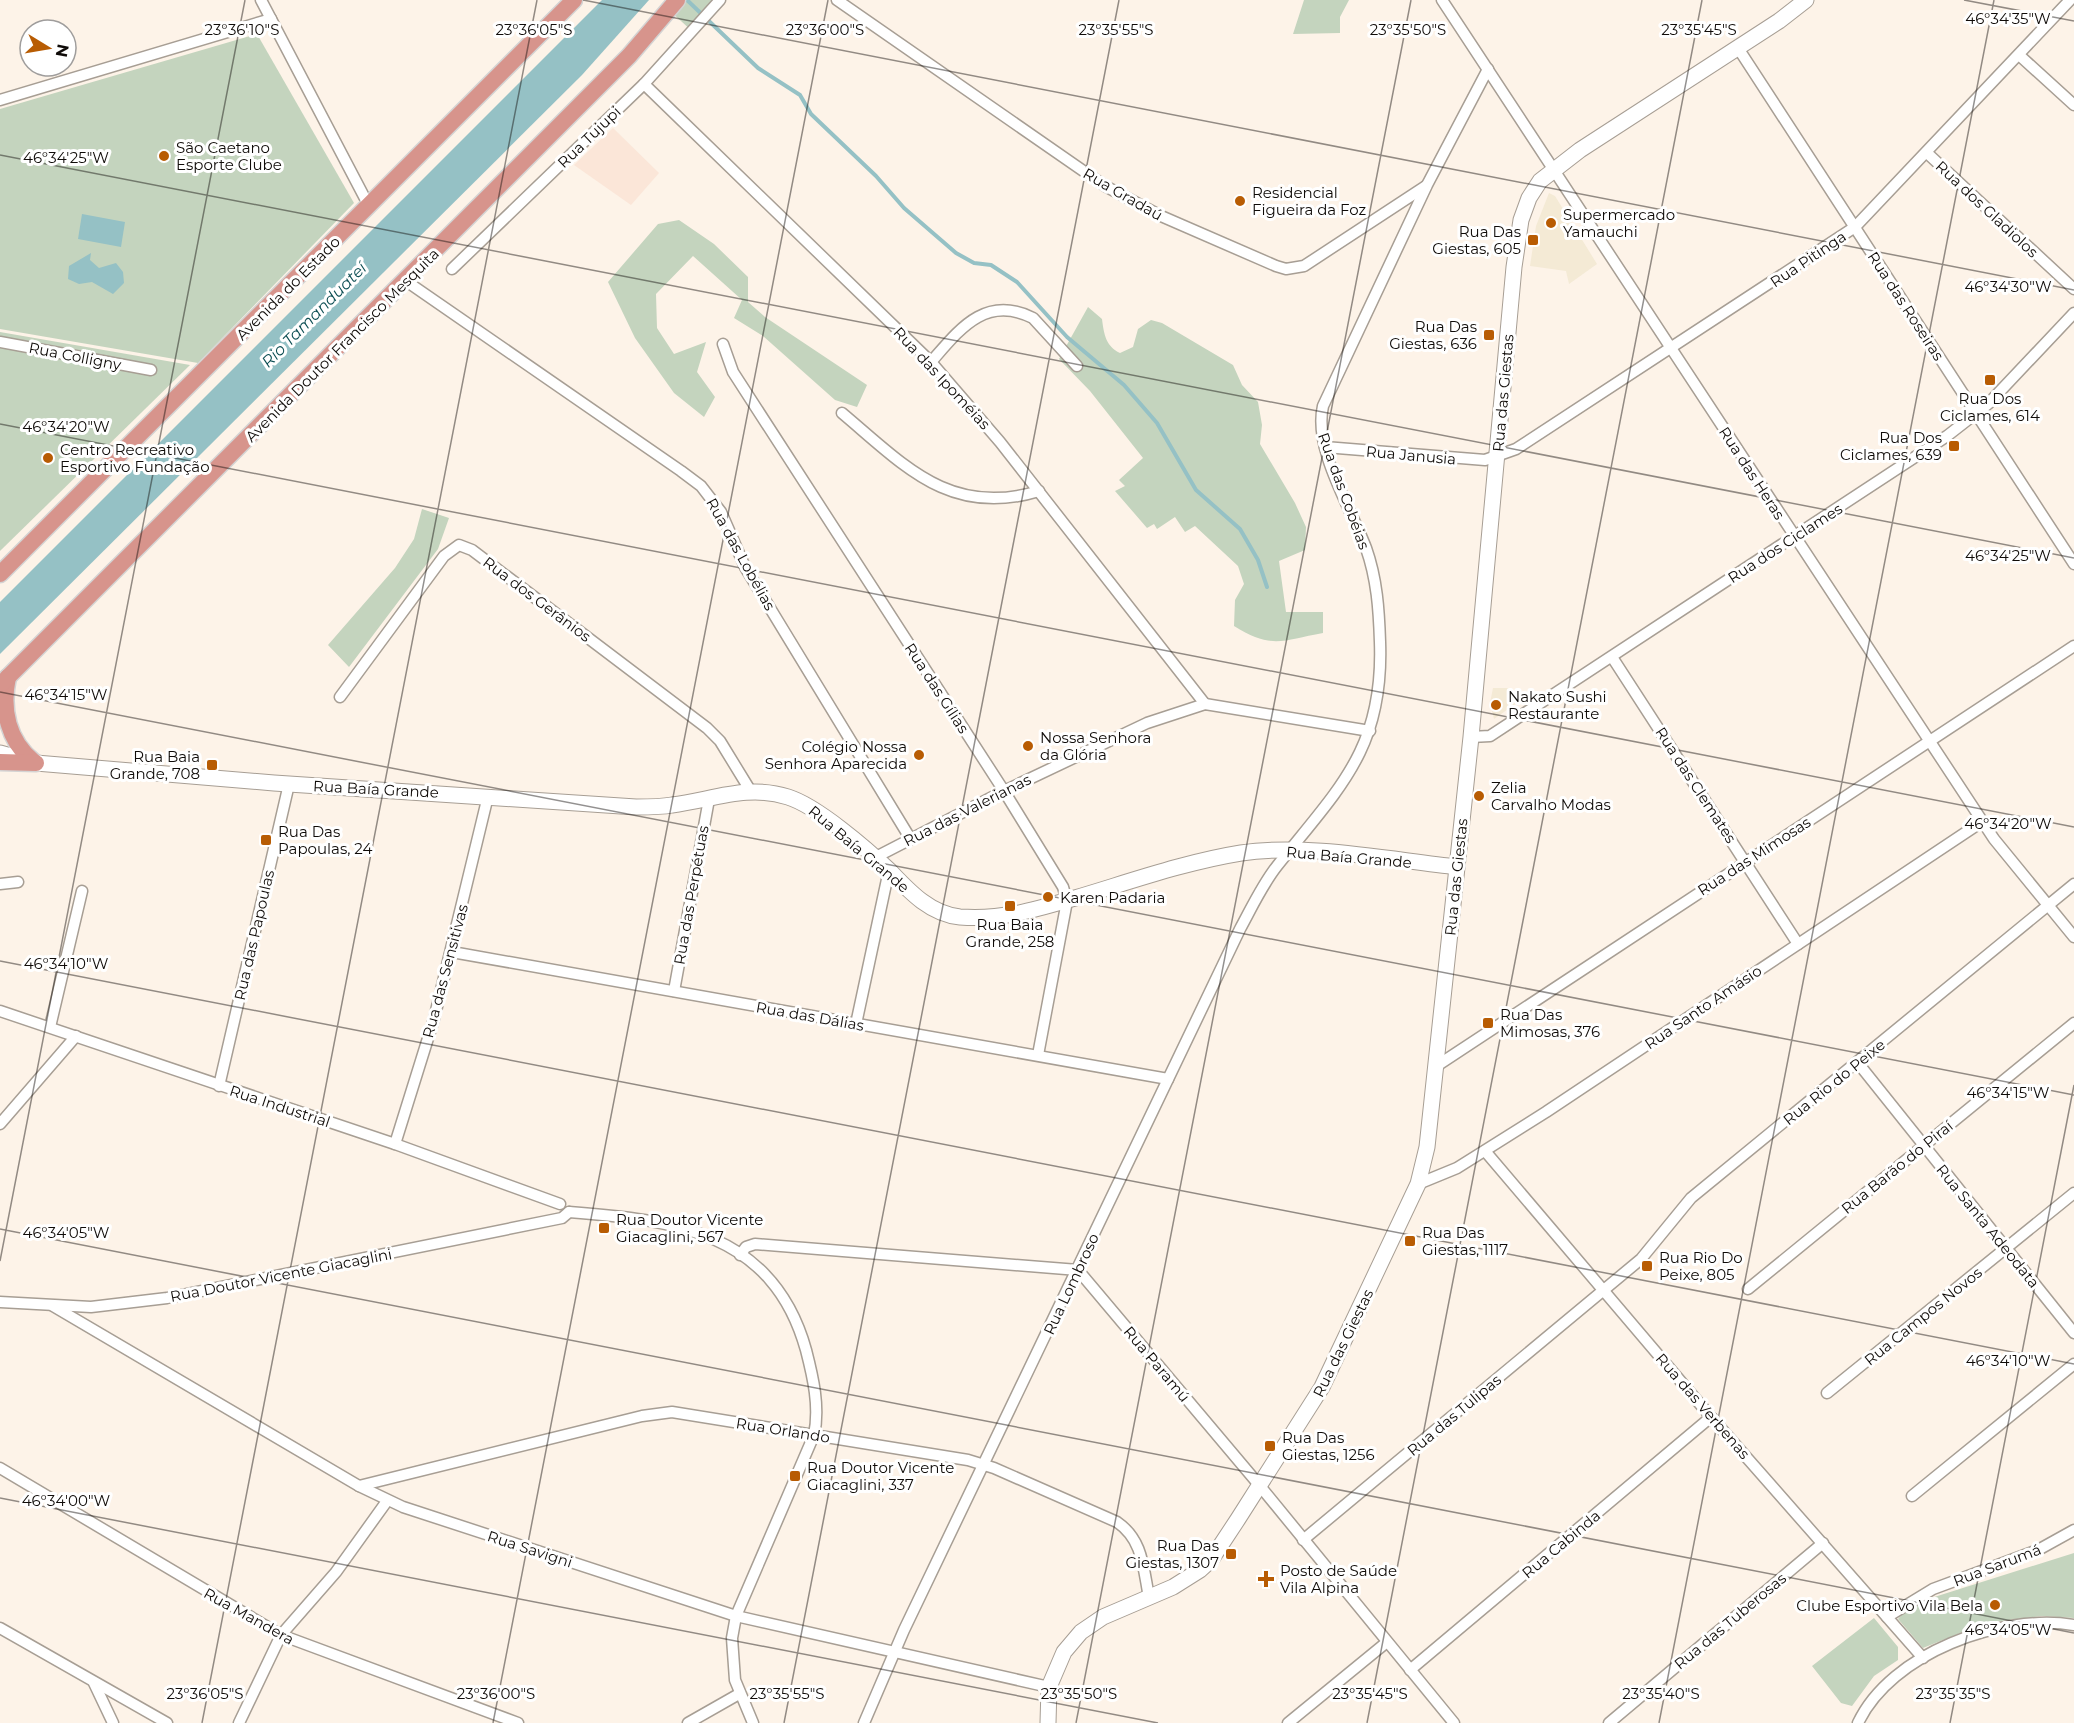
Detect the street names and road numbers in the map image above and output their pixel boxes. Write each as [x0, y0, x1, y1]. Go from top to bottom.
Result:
street label: Rua Tujupi [553, 102, 625, 172]
street label: Rua dos Gladiolos [1932, 157, 2042, 261]
street label: Rua Gradaú [1080, 164, 1166, 224]
street label: Rua Pitinga [1766, 227, 1850, 291]
street label: Avenida do Estado [232, 232, 344, 344]
street label: Avenida Doutor Francisco Mesquita [241, 244, 443, 446]
street label: Rua das Roseiras [1864, 248, 1948, 364]
street label: Rua das Ipoméias [890, 323, 994, 433]
street label: Rua das Giestas [1488, 333, 1518, 453]
street label: Rua Colligny [27, 338, 124, 374]
street label: Rua das Heras [1715, 423, 1789, 523]
street label: Rua das Cobéias [1314, 430, 1374, 552]
street label: Rua Janusia [1365, 442, 1457, 468]
street label: Rua das Lobélias [702, 494, 780, 614]
street label: Rua dos Ciclames [1724, 499, 1846, 587]
street label: Rua dos Gerânios [479, 552, 595, 646]
street label: Rua das Gílias [901, 639, 973, 737]
street label: Rua das Clemates [1651, 723, 1741, 847]
street label: Rua das Valerianas [900, 770, 1034, 850]
street label: Rua Baía Grande [313, 776, 439, 802]
street label: Rua Baía Grande [805, 801, 913, 897]
street label: Rua das Mimosas [1694, 812, 1814, 900]
street label: Rua das Giestas [1440, 817, 1472, 937]
street label: Rua das Perpétuas [669, 824, 713, 966]
street label: Rua Baía Grande [1285, 842, 1413, 872]
street label: Rua das Papoulas [230, 868, 278, 1002]
street label: Rua das Sensitivas [418, 902, 472, 1040]
street label: Rua Santo Amásio [1641, 961, 1765, 1053]
street label: Rua das Dálias [754, 997, 866, 1035]
street label: Rua Rio do Peixe [1779, 1035, 1889, 1129]
street label: Rua Industrial [227, 1081, 333, 1131]
street label: Rua Barão do Piraí [1837, 1116, 1957, 1218]
street label: Rua Santa Adeodata [1932, 1160, 2044, 1292]
street label: Rua Lombroso [1039, 1230, 1103, 1338]
street label: Rua Doutor Vicente Giacaglini [168, 1244, 394, 1306]
street label: Rua Campos Novos [1860, 1263, 1986, 1369]
street label: Rua das Giestas [1309, 1286, 1377, 1400]
street label: Rua Paramú [1120, 1322, 1194, 1406]
street label: Rua das Verbenas [1652, 1349, 1754, 1463]
street label: Rua das Tulipas [1403, 1370, 1505, 1460]
street label: Rua Orlando [735, 1413, 831, 1447]
street label: Rua Cabinda [1518, 1506, 1604, 1582]
street label: Rua Savigni [485, 1526, 575, 1572]
street label: Rua Sarumá [1950, 1540, 2044, 1590]
street label: Rua das Tuberosas [1670, 1569, 1790, 1673]
street label: Rua Mandera [200, 1583, 298, 1649]

